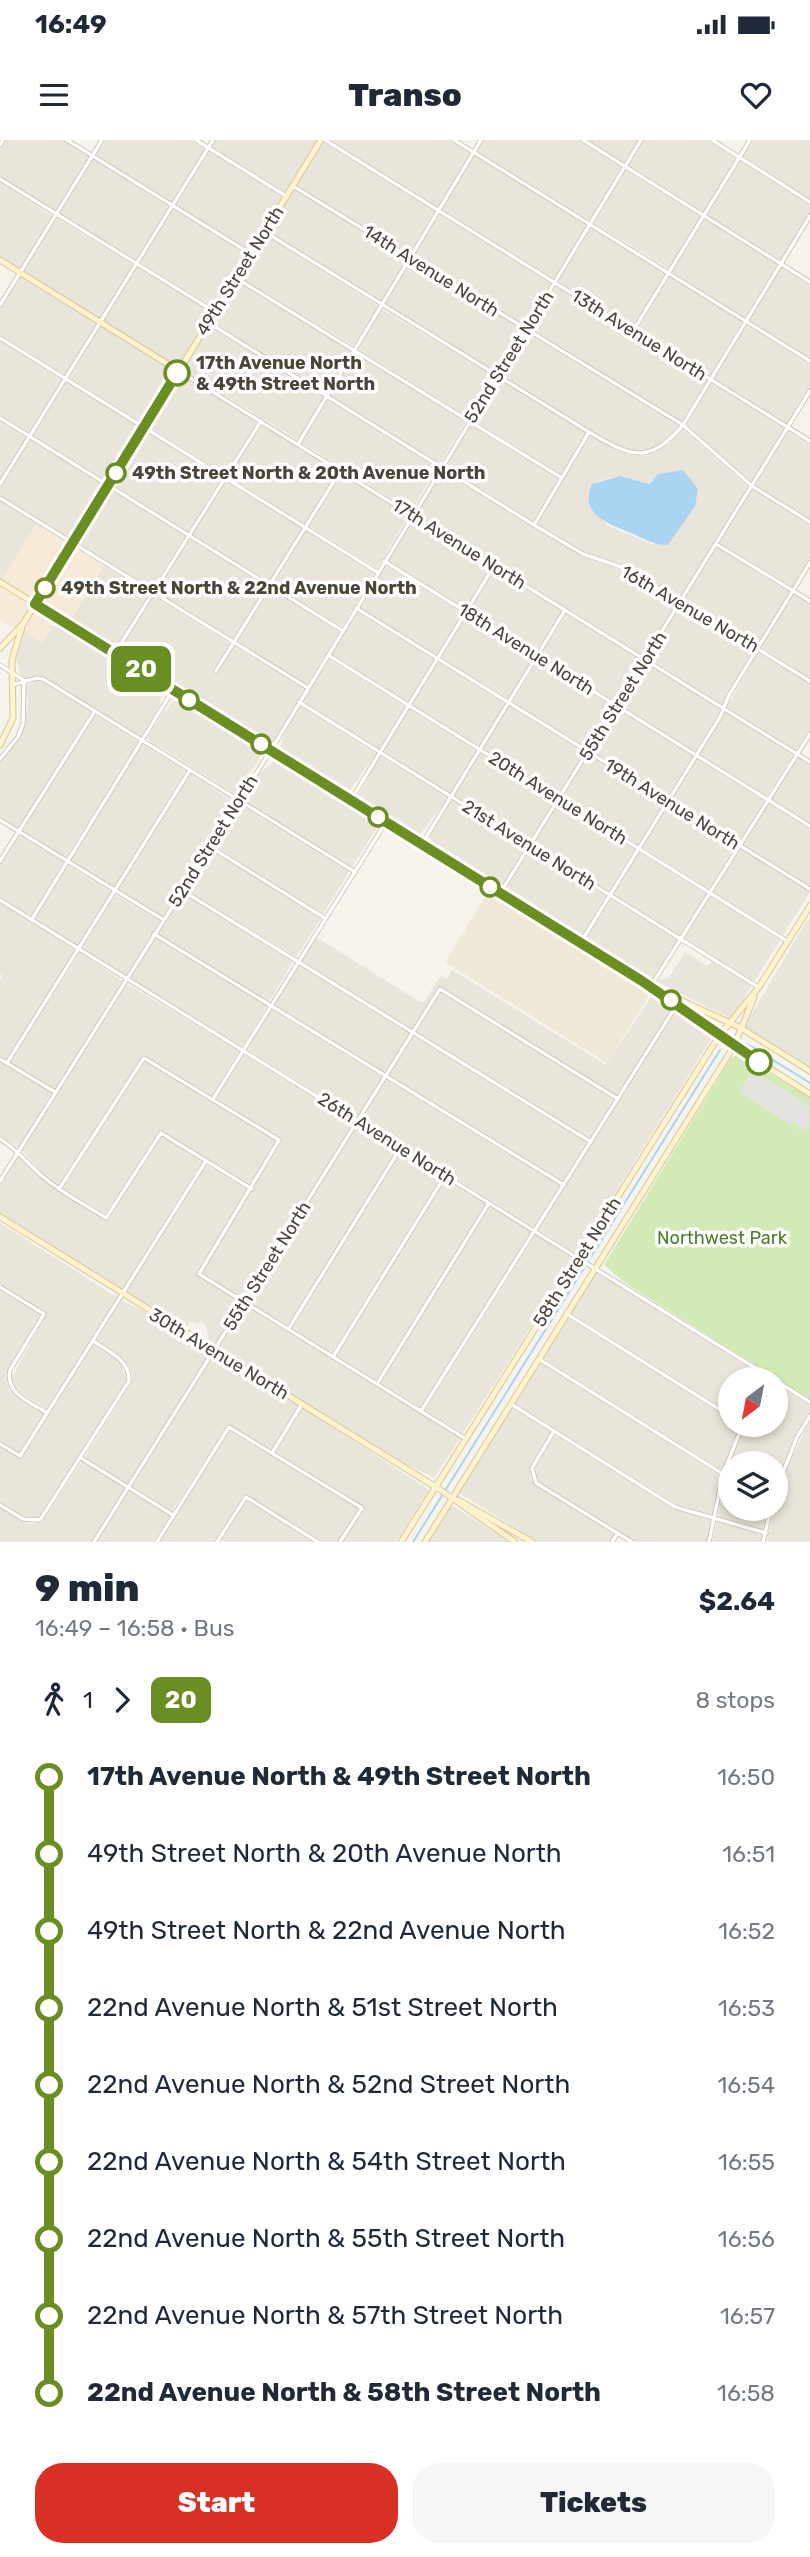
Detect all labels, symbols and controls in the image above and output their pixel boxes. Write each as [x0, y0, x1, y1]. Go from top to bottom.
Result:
text: 16:49 [35, 9, 107, 40]
icon: menu [35, 76, 73, 114]
text: Transo [348, 76, 462, 114]
icon: heart [737, 76, 775, 114]
street label: 49th Street North [191, 202, 289, 340]
street label: 14th Avenue North [359, 220, 503, 322]
street label: 13th Avenue North [567, 284, 711, 386]
street label: 52nd Street North [460, 287, 558, 427]
place label: 17th Avenue North & 49th Street North [196, 352, 375, 395]
marker: 17th Avenue North & 49th Street North [164, 360, 190, 386]
place label: 49th Street North & 20th Avenue North [132, 462, 486, 484]
marker: 49th Street North & 20th Avenue North [106, 463, 126, 483]
street label: 17th Avenue North [388, 494, 530, 594]
street label: 16th Avenue North [617, 561, 763, 657]
place label: 49th Street North & 22nd Avenue North [61, 577, 417, 599]
marker: 49th Street North & 22nd Avenue North [35, 578, 55, 598]
street label: 18th Avenue North [454, 598, 598, 700]
street label: 55th Street North [574, 627, 672, 765]
line badge: 20 [110, 646, 172, 692]
text: 20 [125, 655, 157, 683]
unlabelled marker [179, 690, 199, 710]
unlabelled marker [251, 734, 271, 754]
street label: 20th Avenue North [485, 747, 631, 849]
street label: 19th Avenue North [600, 753, 744, 855]
street label: 52nd Street North [164, 771, 262, 911]
street label: 21st Avenue North [458, 795, 600, 895]
unlabelled marker [368, 807, 388, 827]
unlabelled marker [480, 877, 500, 897]
unlabelled marker [661, 990, 681, 1010]
unlabelled marker [746, 1049, 772, 1075]
street label: 26th Avenue North [314, 1088, 460, 1190]
street label: 58th Street North [528, 1193, 626, 1331]
street label: 55th Street North [218, 1197, 316, 1335]
park label: Northwest Park [657, 1227, 788, 1249]
street label: 30th Avenue North [145, 1304, 293, 1404]
north arrow [718, 1367, 788, 1437]
map controls [718, 1367, 788, 1521]
button: layers [718, 1451, 788, 1521]
text: 9 min [35, 1565, 140, 1611]
text: $2.64 [699, 1586, 775, 1617]
text: 16:49 – 16:58 · Bus [35, 1614, 235, 1642]
icon: walk [35, 1681, 73, 1719]
icon: forward [103, 1681, 141, 1719]
text: 1 [83, 1686, 93, 1714]
text: 20 [165, 1686, 197, 1714]
text: 8 stops [695, 1686, 775, 1714]
text: 17th Avenue North & 49th Street North [87, 1761, 591, 1792]
text: 16:50 [717, 1763, 775, 1791]
text: 49th Street North & 20th Avenue North [87, 1838, 562, 1869]
text: 16:51 [722, 1840, 775, 1868]
text: 49th Street North & 22nd Avenue North [87, 1915, 566, 1946]
text: 16:52 [718, 1917, 775, 1945]
text: 22nd Avenue North & 51st Street North [87, 1992, 558, 2023]
text: 16:53 [718, 1994, 775, 2022]
text: 22nd Avenue North & 52nd Street North [87, 2069, 570, 2100]
text: 16:54 [717, 2071, 775, 2099]
text: 22nd Avenue North & 54th Street North [87, 2146, 566, 2177]
text: 16:55 [718, 2148, 775, 2176]
text: 22nd Avenue North & 55th Street North [87, 2223, 565, 2254]
text: 16:56 [718, 2225, 775, 2253]
text: 22nd Avenue North & 57th Street North [87, 2300, 563, 2331]
text: 16:57 [720, 2302, 775, 2330]
text: 22nd Avenue North & 58th Street North [87, 2377, 601, 2408]
text: 16:58 [717, 2379, 775, 2407]
button: Start [35, 2463, 398, 2543]
button: Tickets [412, 2463, 775, 2543]

